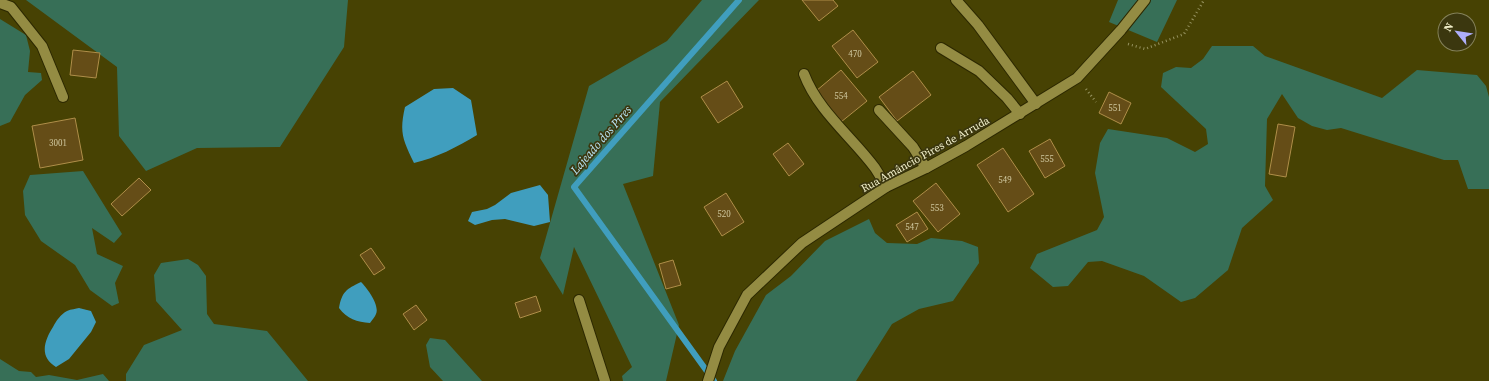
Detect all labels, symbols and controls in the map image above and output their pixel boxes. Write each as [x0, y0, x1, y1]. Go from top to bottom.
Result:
north arrow [1437, 12, 1477, 52]
text: N [1440, 20, 1457, 34]
house number: 470 [848, 48, 862, 60]
house number: 554 [834, 90, 848, 102]
water label: Lajeado dos Pires [566, 102, 636, 178]
house number: 551 [1108, 102, 1122, 114]
street label: Rua Amâncio Pires de Arruda [858, 113, 993, 196]
house number: 3001 [49, 137, 67, 149]
house number: 555 [1040, 153, 1054, 165]
house number: 549 [998, 174, 1012, 186]
house number: 553 [930, 202, 944, 214]
house number: 520 [717, 208, 731, 220]
house number: 547 [905, 221, 919, 233]

